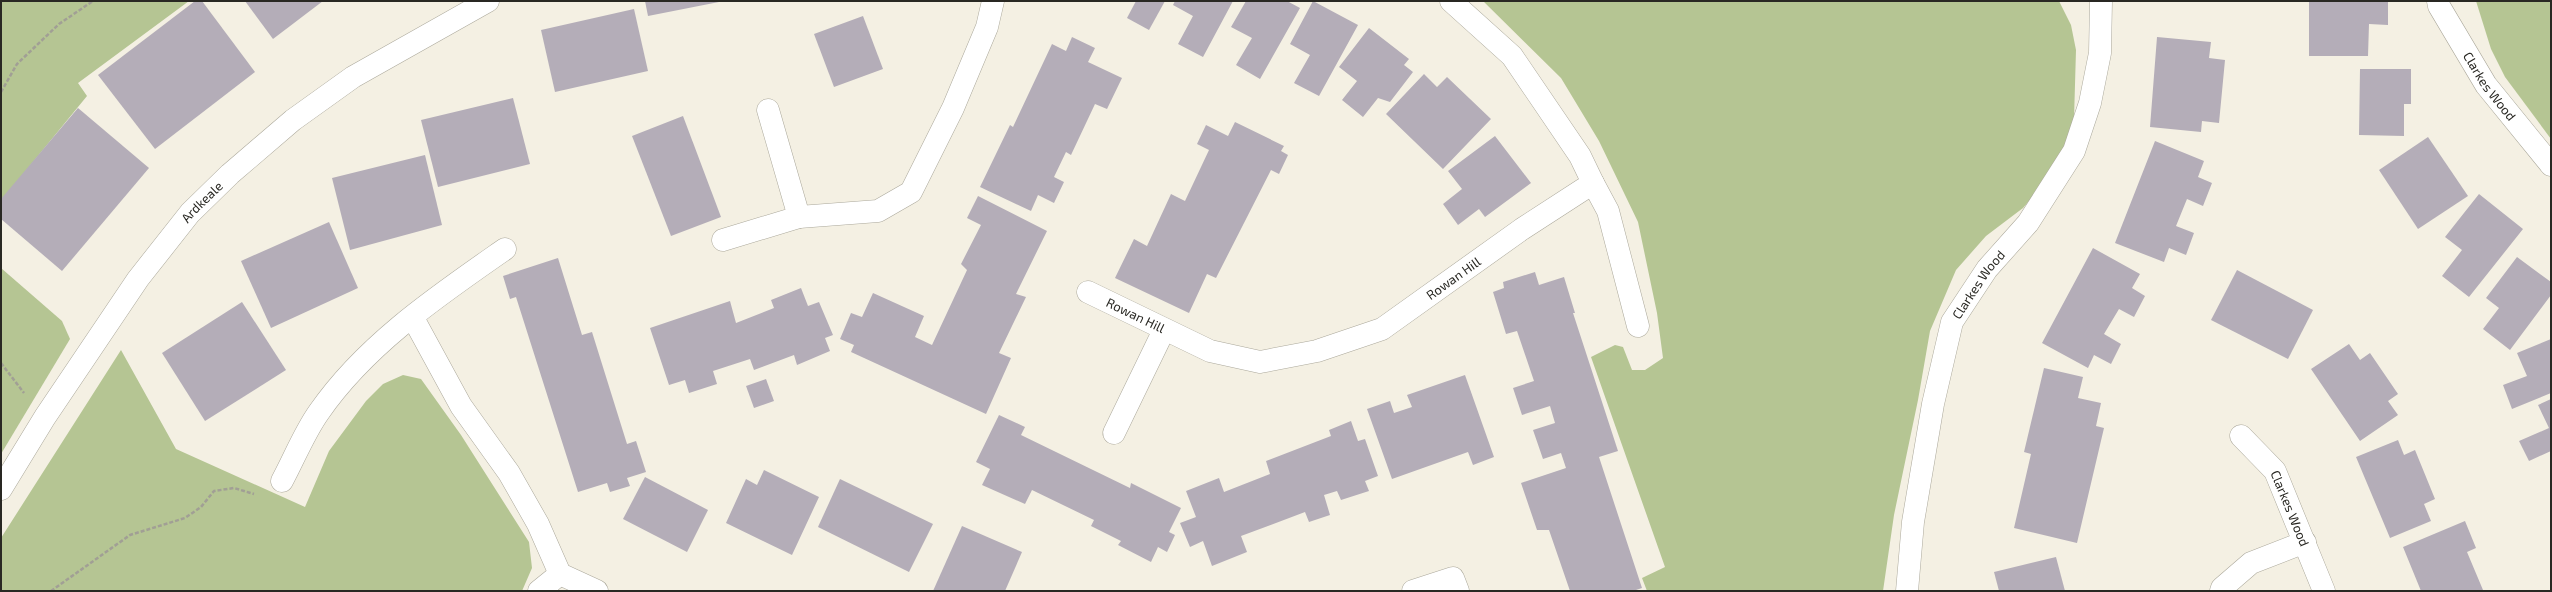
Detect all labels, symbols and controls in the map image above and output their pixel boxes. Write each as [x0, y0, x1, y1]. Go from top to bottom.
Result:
street label: Clarkes Wood [2460, 49, 2520, 124]
street label: Ardkeale [178, 178, 226, 226]
street label: Clarkes Wood [1948, 247, 2008, 322]
street label: Rowan Hill [1423, 253, 1484, 303]
street label: Rowan Hill [1104, 294, 1168, 336]
street label: Clarkes Wood [2268, 468, 2313, 549]

